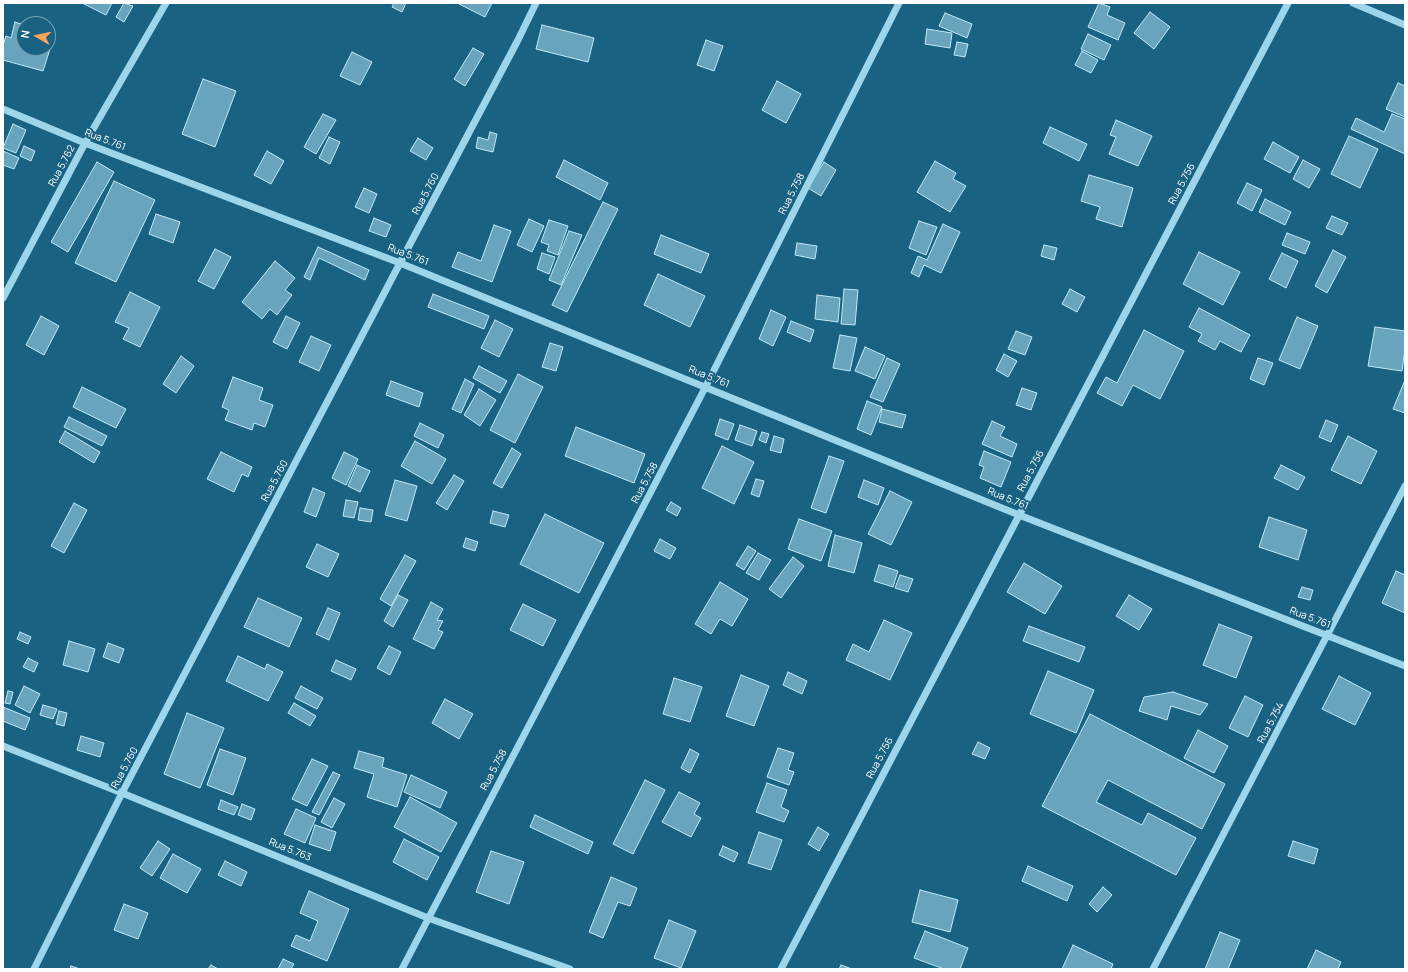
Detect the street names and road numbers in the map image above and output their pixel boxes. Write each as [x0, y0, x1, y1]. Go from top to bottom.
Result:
street label: Rua 5.761 [83, 127, 127, 153]
street label: Rua 5.762 [46, 143, 78, 189]
street label: Rua 5.756 [1166, 161, 1198, 207]
street label: Rua 5.760 [410, 171, 442, 217]
street label: Rua 5.758 [777, 171, 807, 217]
street label: Rua 5.761 [386, 242, 430, 268]
street label: Rua 5.761 [687, 363, 731, 391]
street label: Rua 5.756 [1015, 448, 1047, 494]
street label: Rua 5.760 [259, 458, 291, 504]
street label: Rua 5.758 [629, 460, 661, 506]
street label: Rua 5.761 [986, 485, 1030, 513]
street label: Rua 5.761 [1288, 605, 1332, 631]
street label: Rua 5.754 [1255, 700, 1287, 746]
street label: Rua 5.756 [864, 735, 896, 781]
street label: Rua 5.760 [109, 745, 141, 791]
street label: Rua 5.758 [478, 747, 510, 793]
street label: Rua 5.763 [267, 836, 313, 864]

